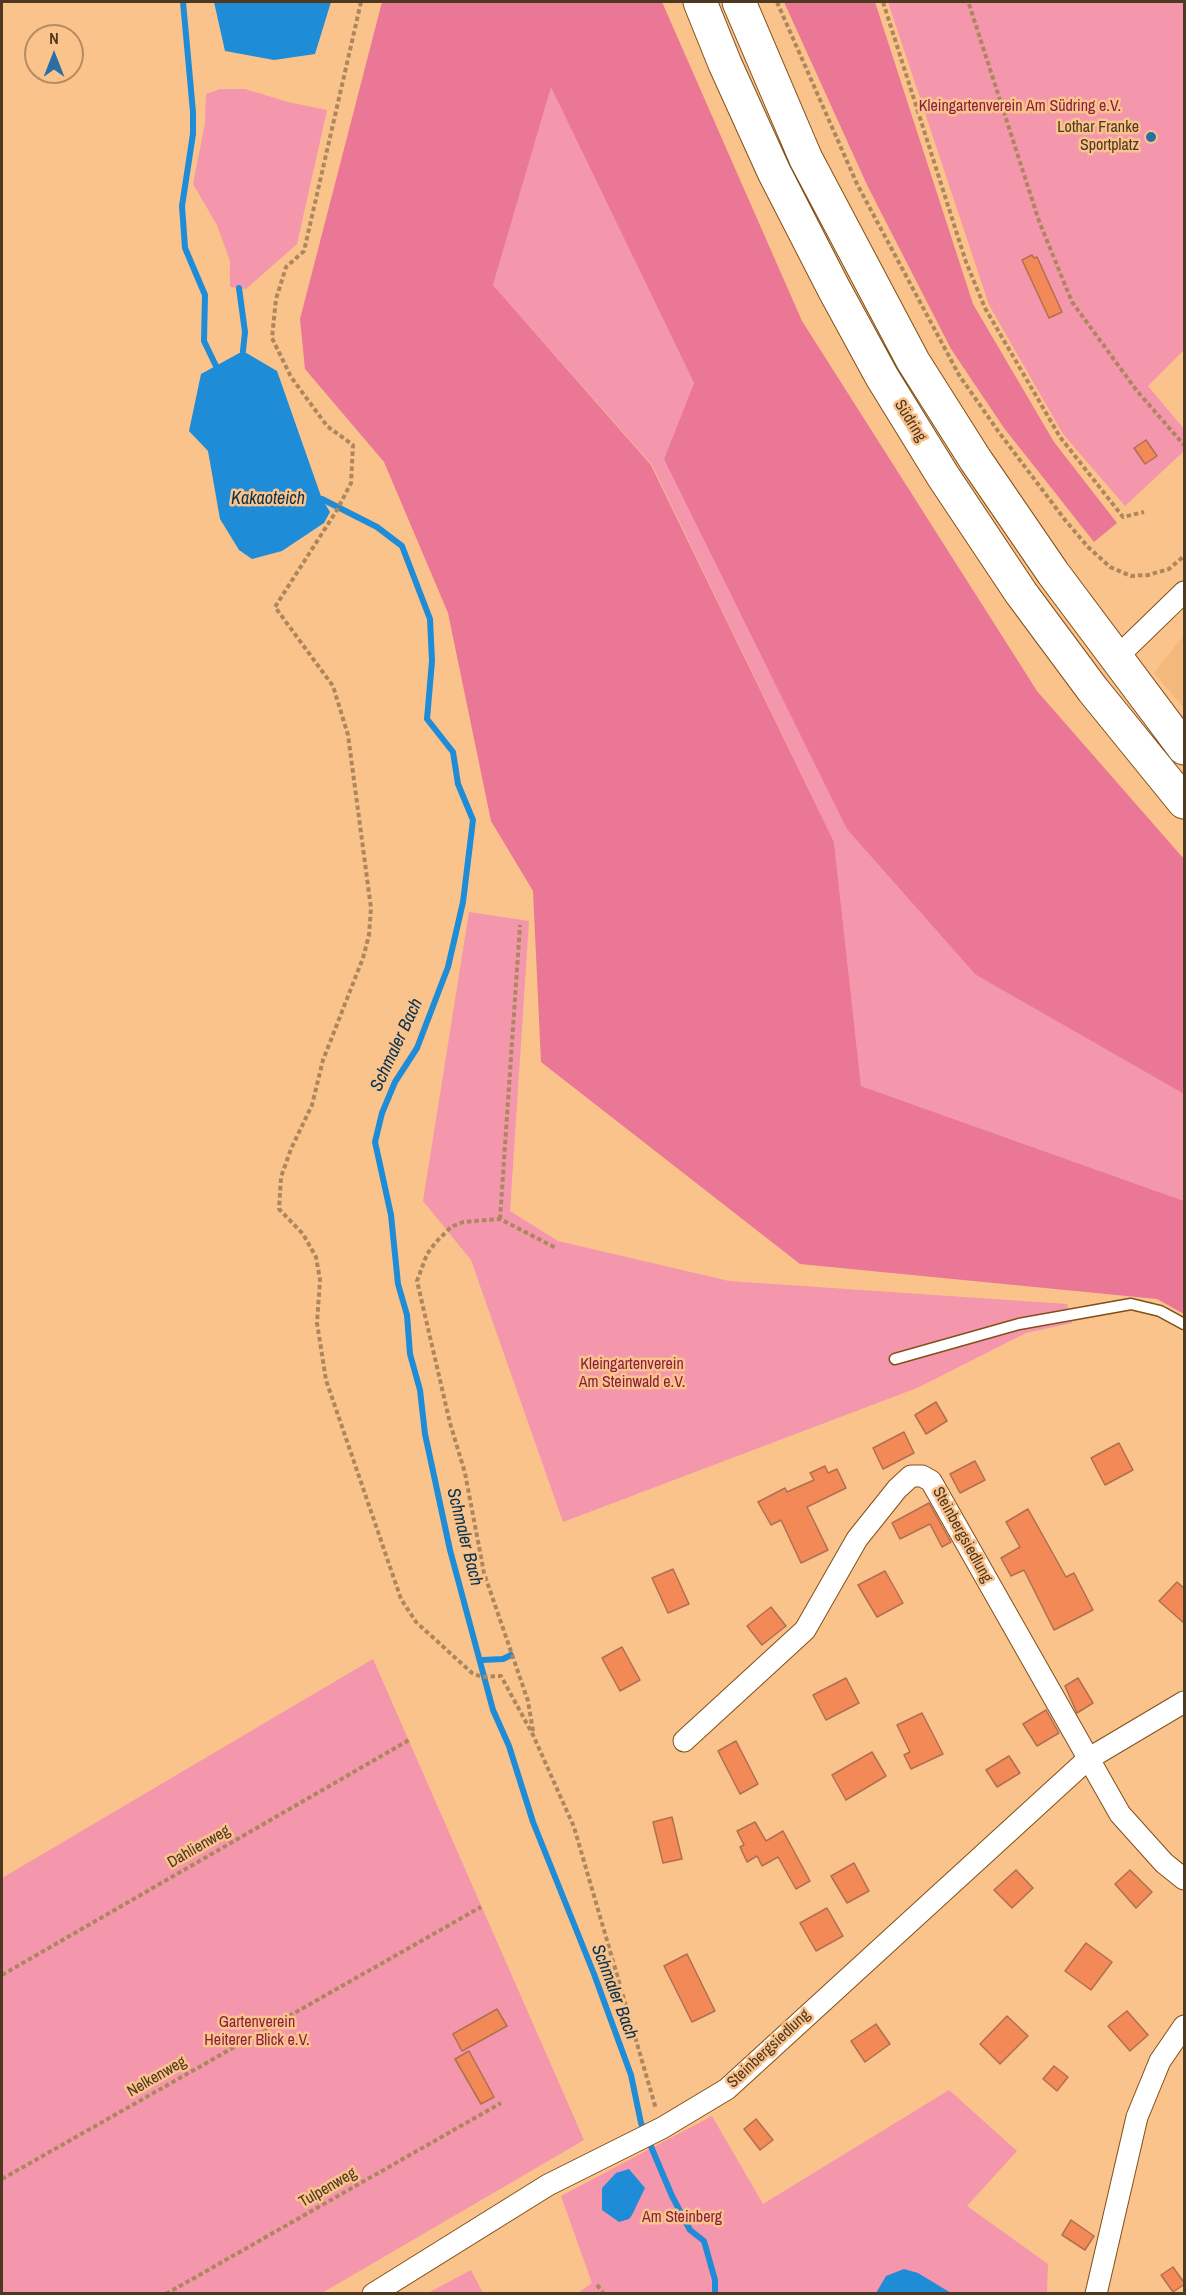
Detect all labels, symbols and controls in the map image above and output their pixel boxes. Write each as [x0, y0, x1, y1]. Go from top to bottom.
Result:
north arrow [24, 24, 84, 84]
text: N [49, 27, 59, 49]
park label: Kleingartenverein Am Südring e.V. [919, 97, 1121, 117]
place label: Lothar Franke Sportplatz [1057, 118, 1139, 156]
marker: Lothar Franke Sportplatz [1144, 130, 1158, 144]
street label: Südring [890, 396, 930, 446]
water label: Kakaoteich [231, 488, 305, 510]
water label: Schmaler Bach [366, 995, 428, 1095]
park label: Kleingartenverein Am Steinwald e.V. [579, 1355, 685, 1393]
street label: Steinbergsiedlung [928, 1484, 996, 1586]
water label: Schmaler Bach [441, 1486, 487, 1588]
street label: Dahlienweg [164, 1821, 234, 1873]
water label: Schmaler Bach [586, 1941, 642, 2043]
street label: Steinbergsiedlung [724, 2006, 814, 2092]
park label: Gartenverein Heiterer Blick e.V. [204, 2013, 310, 2051]
street label: Nelkenweg [124, 2052, 190, 2102]
street label: Tulpenweg [296, 2164, 360, 2212]
park label: Am Steinberg [642, 2208, 722, 2228]

